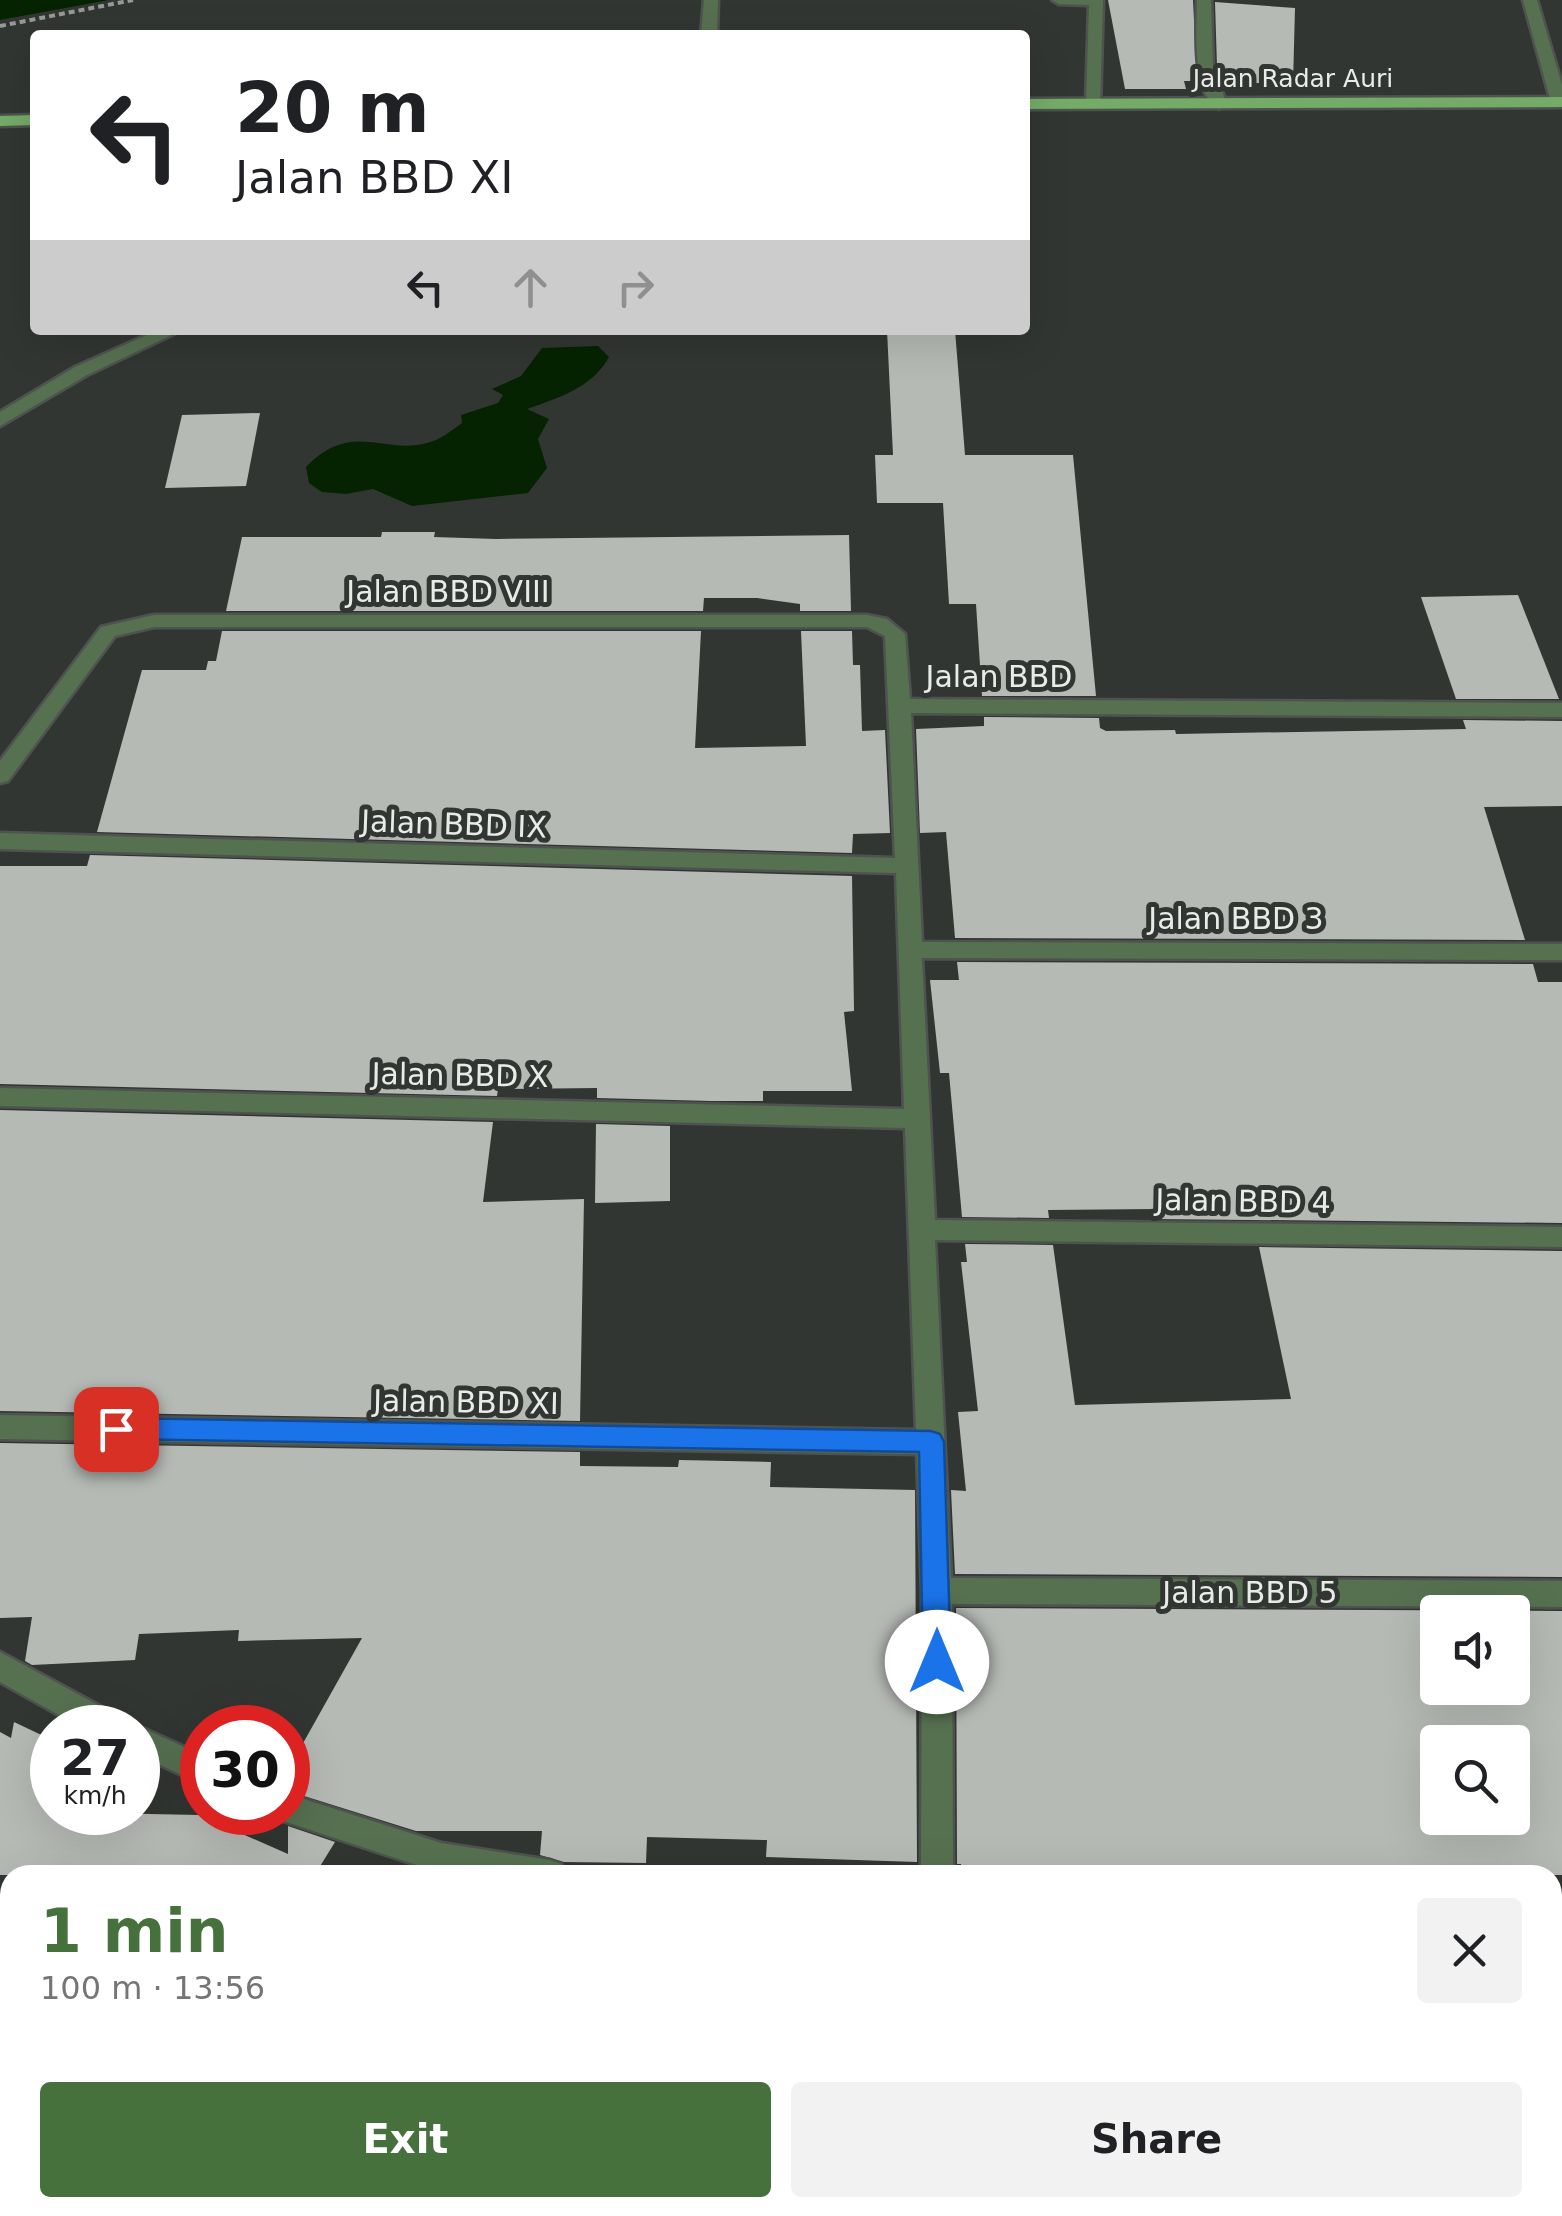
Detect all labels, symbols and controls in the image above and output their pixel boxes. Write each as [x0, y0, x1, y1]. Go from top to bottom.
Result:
street label: Jalan Radar Auri [1191, 64, 1393, 93]
text: 20 m [235, 67, 430, 149]
icon: left [70, 70, 200, 200]
text: Jalan BBD XI [235, 151, 514, 204]
icon: left [398, 260, 453, 315]
icon: ahead [503, 260, 558, 315]
icon: right [608, 260, 663, 315]
street label: Jalan BBD VIII [344, 574, 550, 609]
street label: Jalan BBD [924, 659, 1072, 694]
street label: Jalan BBD IX [359, 803, 547, 845]
street label: Jalan BBD 3 [1146, 901, 1324, 936]
street label: Jalan BBD X [369, 1056, 549, 1094]
street label: Jalan BBD 4 [1153, 1182, 1331, 1220]
street label: Jalan BBD XI [371, 1383, 559, 1421]
pin [74, 1387, 159, 1472]
icon: arrive [89, 1402, 144, 1457]
street label: Jalan BBD 5 [1160, 1575, 1338, 1610]
map controls [1420, 1595, 1530, 1835]
button: sound [1420, 1595, 1530, 1705]
position arrow [885, 1610, 989, 1714]
speed limit sign: 30 [180, 1705, 310, 1835]
button: search [1420, 1725, 1530, 1835]
text: 27 [60, 1729, 130, 1787]
text: km/h [63, 1781, 127, 1810]
text: 1 min [40, 1896, 228, 1966]
button: close [1417, 1898, 1522, 2003]
text: 100 m · 13:56 [40, 1969, 265, 2007]
button: Exit [40, 2082, 771, 2197]
button: Share [791, 2082, 1522, 2197]

